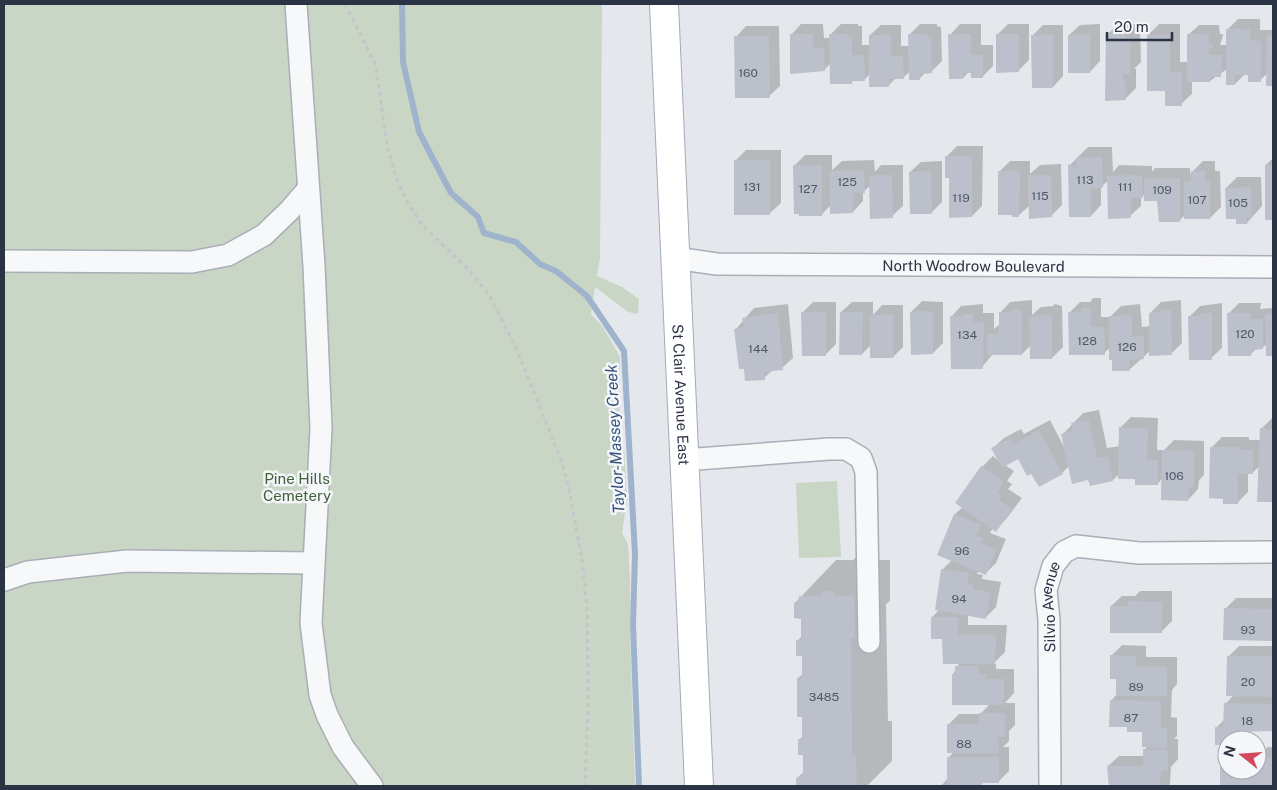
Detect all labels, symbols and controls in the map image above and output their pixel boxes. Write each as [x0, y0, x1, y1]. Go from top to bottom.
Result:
scale bar [1107, 10, 1172, 42]
text: 20 m [1114, 18, 1149, 35]
house number: 160 [738, 66, 758, 80]
house number: 113 [1076, 173, 1094, 187]
house number: 125 [837, 175, 857, 189]
house number: 131 [743, 180, 761, 194]
house number: 111 [1118, 180, 1132, 194]
house number: 127 [798, 182, 818, 196]
house number: 109 [1152, 183, 1172, 197]
house number: 115 [1031, 189, 1049, 203]
house number: 119 [952, 191, 970, 205]
house number: 107 [1187, 193, 1207, 207]
house number: 105 [1228, 196, 1248, 210]
street label: North Woodrow Boulevard [882, 256, 1065, 274]
street label: St Clair Avenue East [670, 324, 693, 466]
house number: 120 [1235, 327, 1255, 341]
house number: 134 [957, 328, 977, 342]
house number: 128 [1077, 334, 1097, 348]
house number: 126 [1117, 340, 1137, 354]
house number: 144 [748, 342, 768, 356]
water label: Taylor-Massey Creek [602, 364, 628, 514]
house number: 106 [1164, 469, 1184, 483]
park label: Pine Hills Cemetery [263, 470, 331, 504]
house number: 96 [955, 544, 969, 558]
street label: Silvio Avenue [1037, 557, 1063, 653]
house number: 94 [951, 592, 967, 606]
house number: 93 [1241, 623, 1255, 637]
house number: 20 [1241, 675, 1255, 689]
house number: 89 [1128, 680, 1144, 694]
house number: 3485 [809, 690, 840, 704]
house number: 87 [1124, 711, 1138, 725]
house number: 18 [1241, 714, 1254, 728]
north arrow [1217, 730, 1267, 780]
house number: 88 [956, 737, 972, 751]
text: N [1220, 744, 1239, 759]

